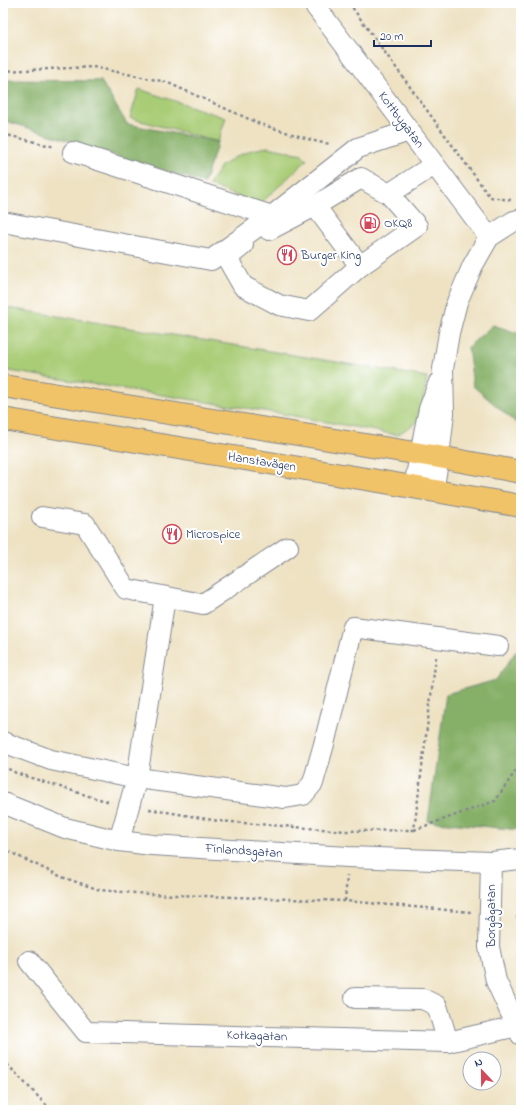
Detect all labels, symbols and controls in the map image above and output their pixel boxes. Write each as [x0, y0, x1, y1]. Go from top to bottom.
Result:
scale bar [374, 22, 431, 48]
text: 20 m [380, 28, 403, 46]
street label: Kottbygatan [373, 88, 429, 153]
fuel station icon: OKQ8 [359, 212, 381, 234]
place label: OKQ8 [384, 214, 412, 233]
restaurant icon: Burger King [276, 244, 298, 266]
place label: Burger King [300, 246, 361, 266]
street label: Hanstavägen [226, 447, 297, 478]
restaurant icon: Microspice [161, 523, 183, 545]
place label: Microspice [186, 525, 241, 544]
street label: Finlandsgatan [204, 839, 283, 864]
street label: Borgågatan [482, 884, 502, 949]
street label: Kotkagatan [226, 1025, 288, 1048]
north arrow [462, 1051, 502, 1091]
text: N [472, 1054, 485, 1071]

